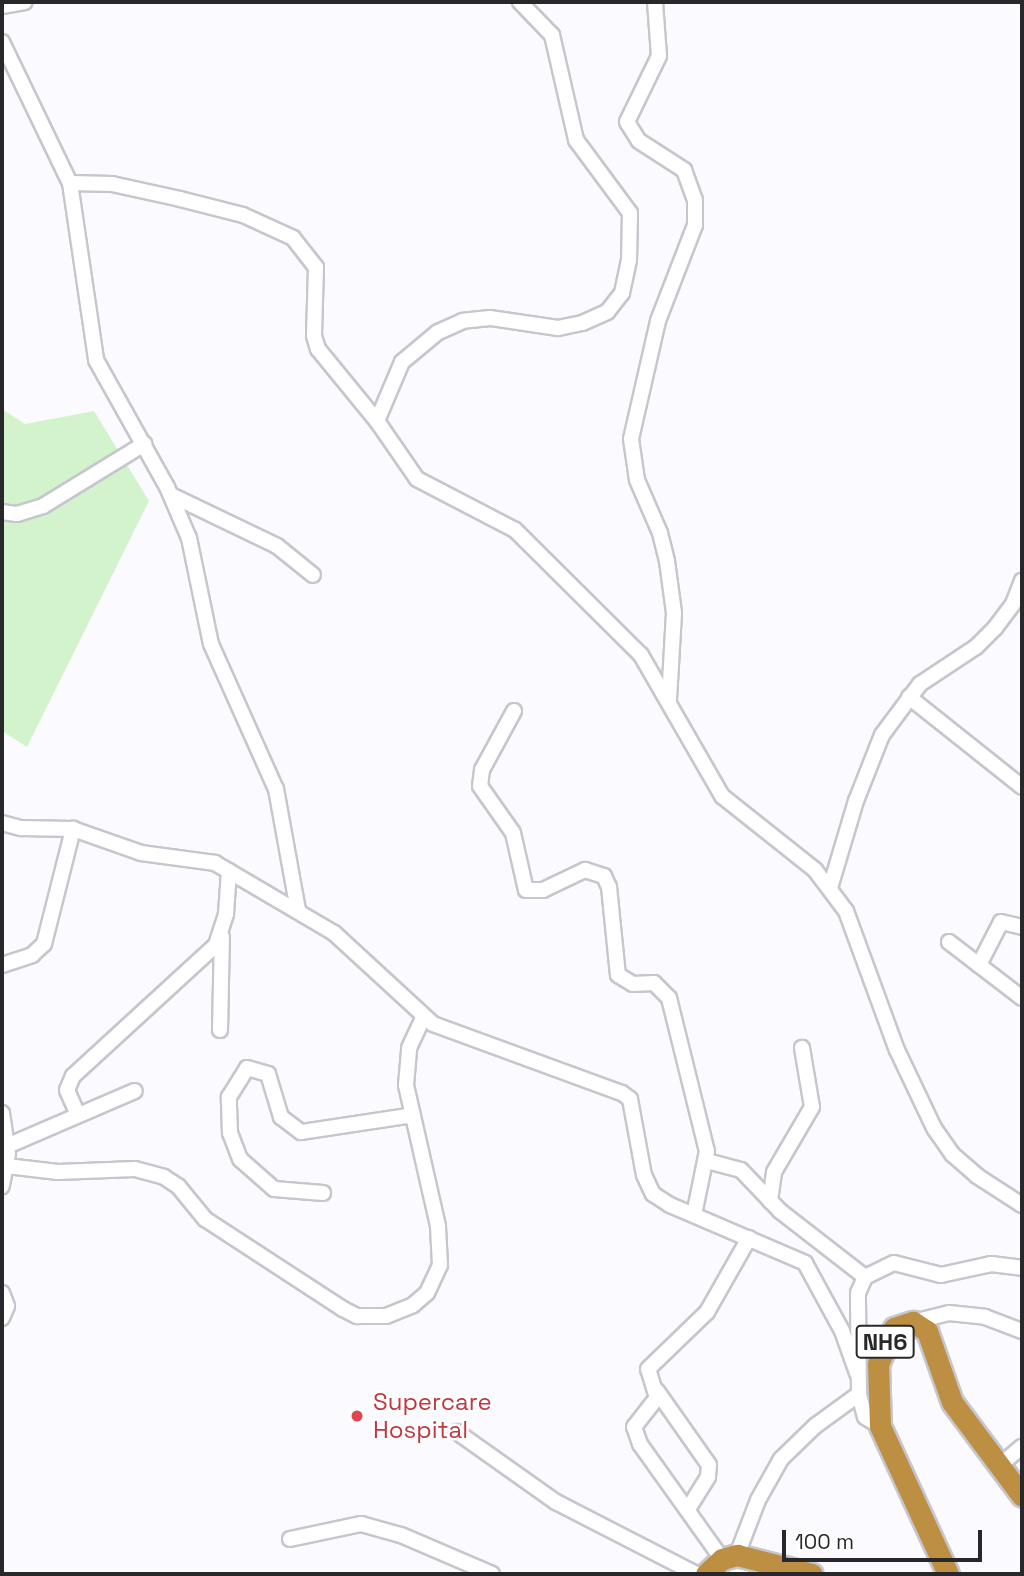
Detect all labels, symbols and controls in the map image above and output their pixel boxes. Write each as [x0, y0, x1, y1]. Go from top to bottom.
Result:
road number: NH6 [855, 1322, 915, 1362]
place label: Supercare Hospital [373, 1388, 492, 1444]
marker: Supercare Hospital [347, 1406, 367, 1426]
scale bar [786, 1516, 986, 1560]
text: 100 m [795, 1528, 854, 1555]

